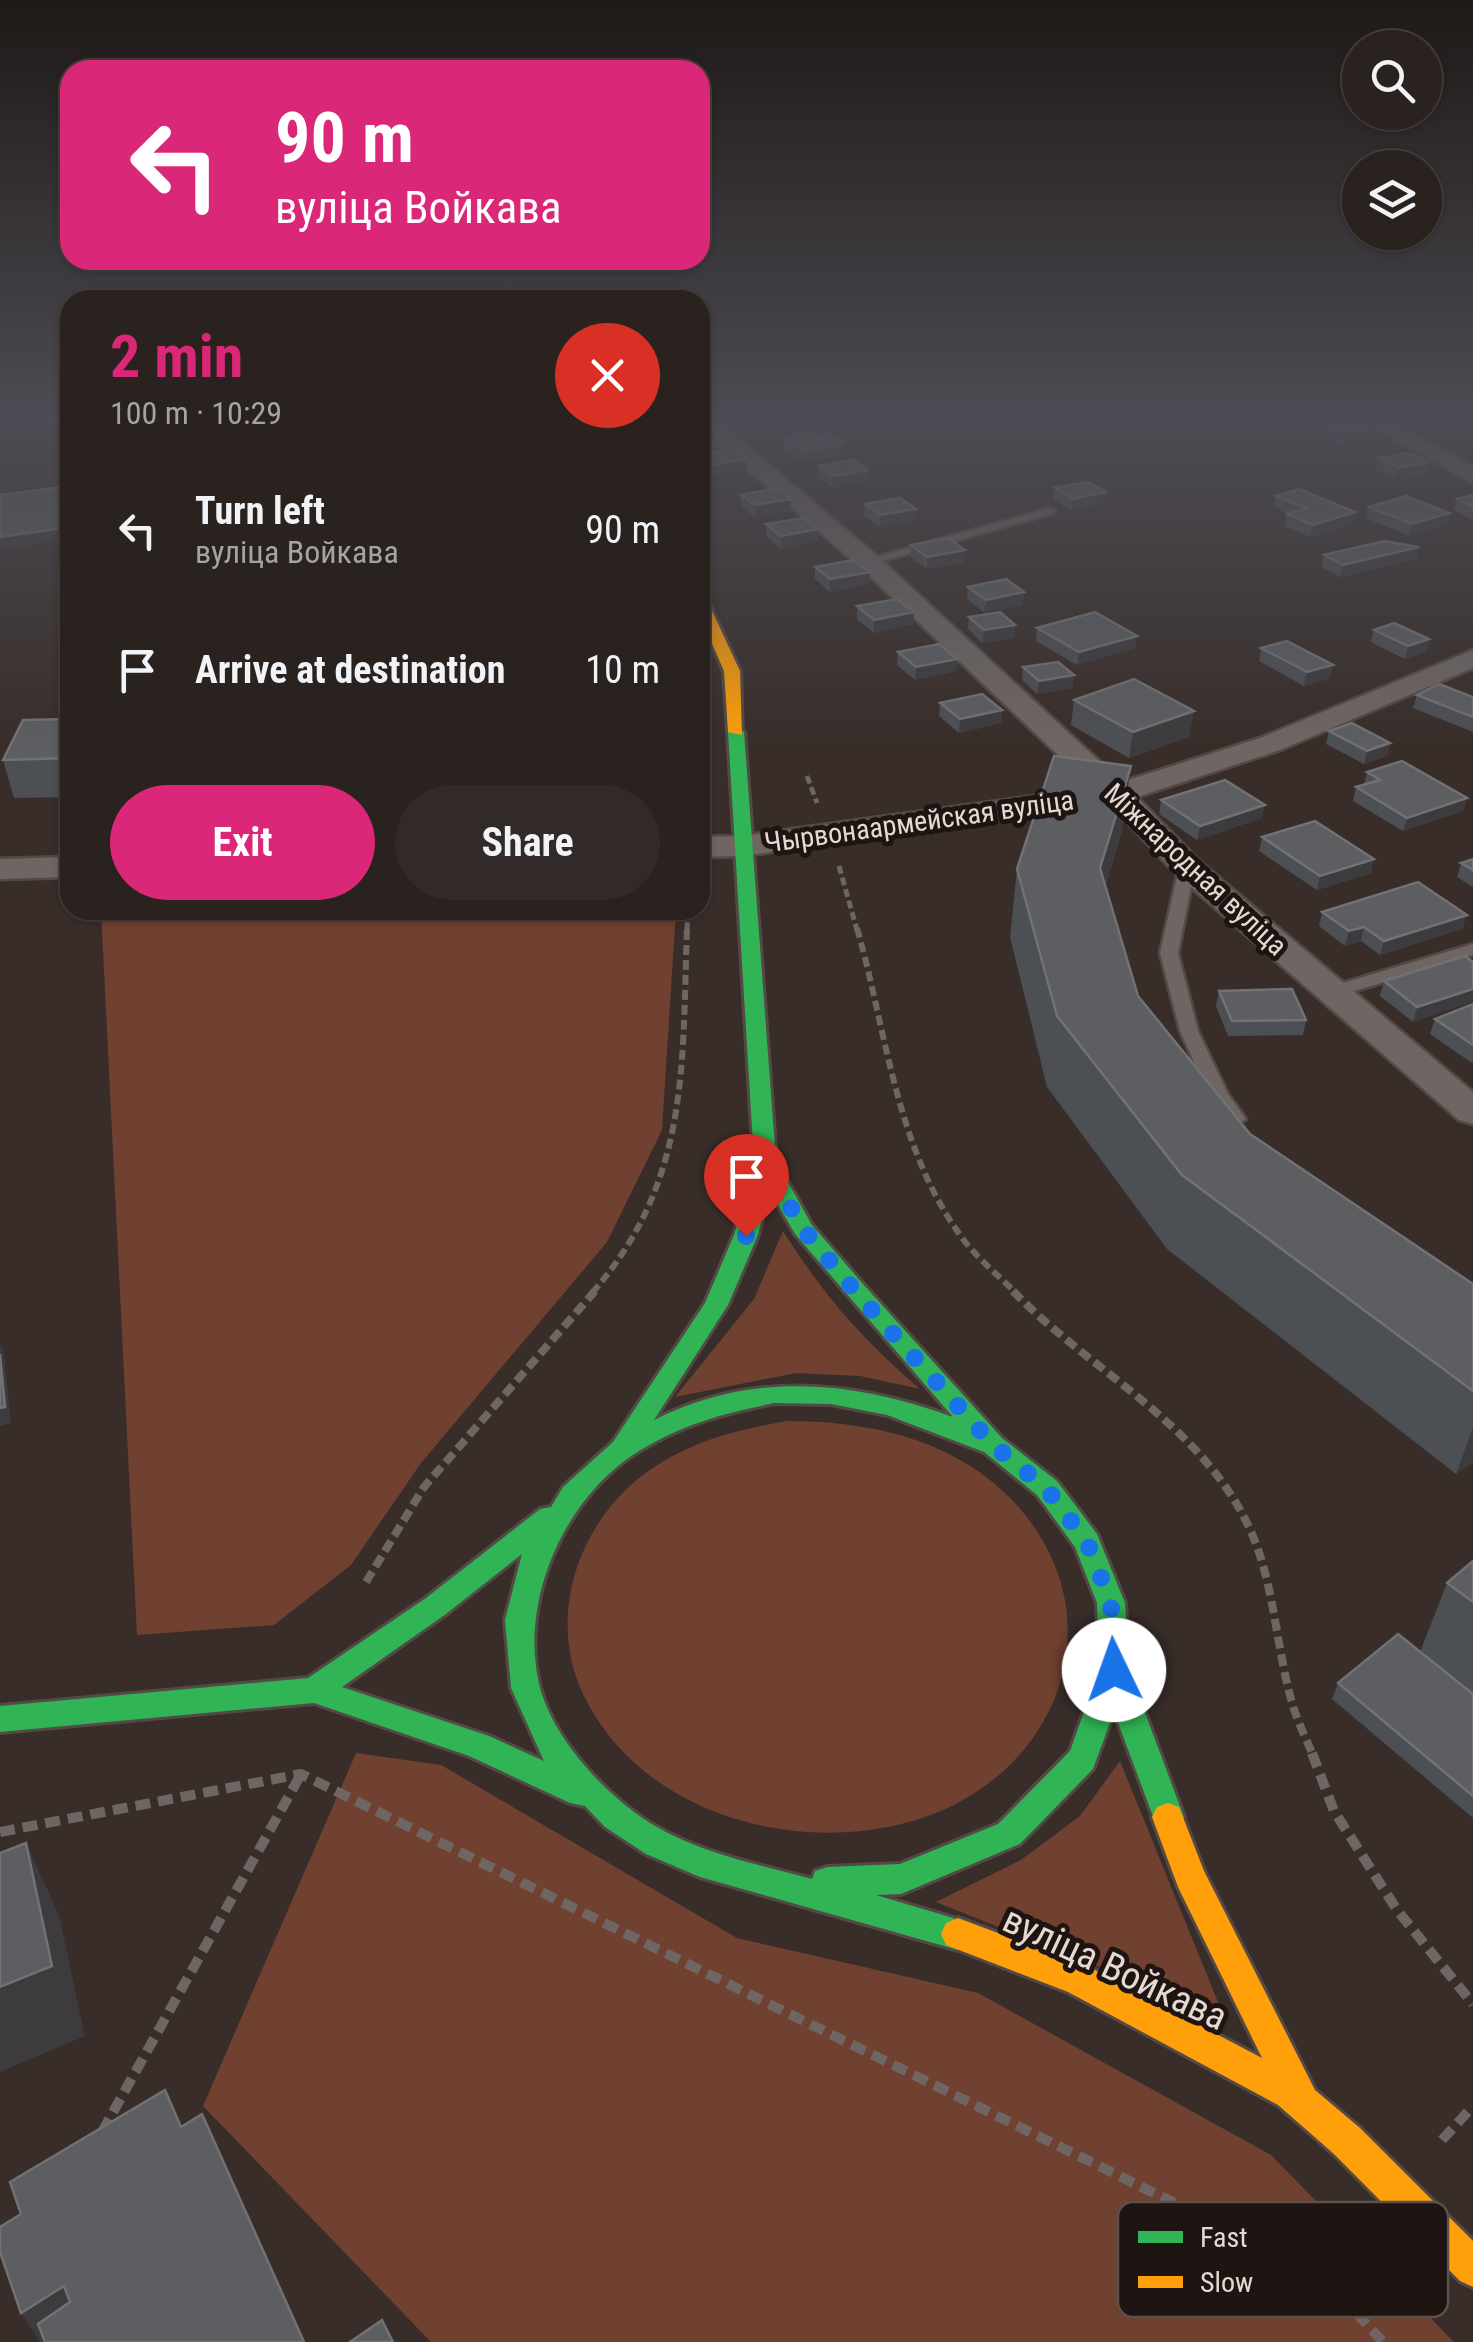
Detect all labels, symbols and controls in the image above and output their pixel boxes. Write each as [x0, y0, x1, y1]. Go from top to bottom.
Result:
map controls [1342, 30, 1442, 250]
button: search [1342, 30, 1442, 130]
text: 90 m [275, 97, 414, 179]
icon: left [110, 100, 240, 230]
button: layers [1342, 150, 1442, 250]
text: вуліца Войкава [275, 181, 561, 234]
text: 2 min [110, 321, 243, 392]
button: close [555, 323, 660, 428]
text: 100 m · 10:29 [110, 394, 282, 432]
text: Turn left [195, 489, 325, 533]
icon: left [110, 503, 165, 558]
text: 90 m [585, 508, 660, 552]
text: вуліца Войкава [195, 533, 399, 571]
icon: arrive [110, 643, 165, 698]
text: Arrive at destination [195, 648, 505, 692]
text: 10 m [585, 648, 660, 692]
street label: Міжнародная вуліца [1098, 776, 1294, 962]
street label: Чырвонаармейская вуліца [762, 783, 1076, 860]
button: Exit [110, 785, 375, 900]
button: Share [395, 785, 660, 900]
pin [704, 1134, 789, 1237]
icon: arrive [719, 1149, 774, 1204]
position arrow [1062, 1618, 1166, 1722]
street label: вуліца Войкава [996, 1897, 1234, 2039]
legend [1118, 2202, 1448, 2317]
text: Fast [1200, 2221, 1247, 2254]
text: Slow [1200, 2266, 1253, 2299]

